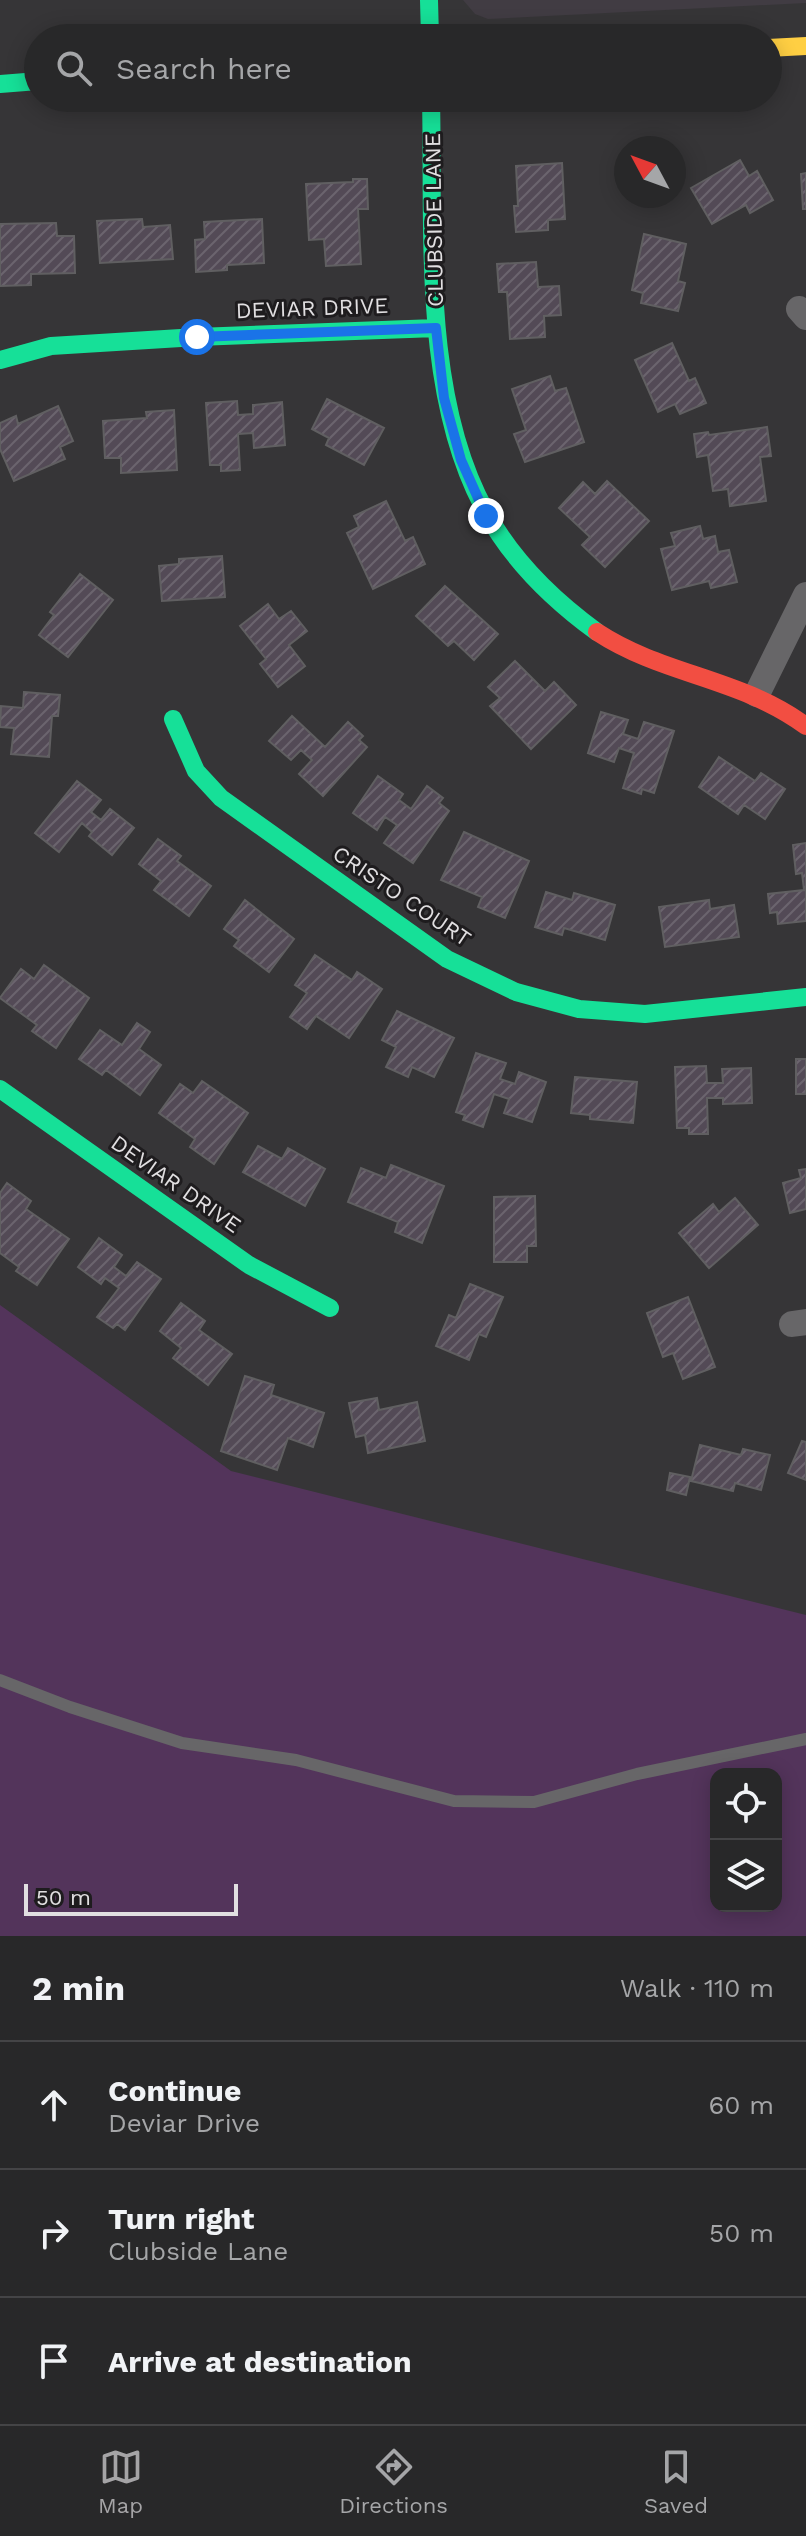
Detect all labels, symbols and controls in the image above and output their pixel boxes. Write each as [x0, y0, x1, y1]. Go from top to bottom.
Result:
search box [24, 24, 782, 112]
icon: search [52, 46, 96, 90]
text: Search here [116, 51, 292, 86]
street label: CLUBSIDE LANE [420, 133, 448, 307]
north arrow [614, 136, 686, 208]
street label: DEVIAR DRIVE [235, 293, 389, 323]
route start [179, 319, 215, 355]
route end [468, 498, 504, 534]
street label: CRISTO COURT [328, 841, 476, 951]
street label: DEVIAR DRIVE [106, 1130, 246, 1238]
map controls [710, 1768, 782, 1912]
button: locate [710, 1768, 782, 1840]
button: layers [710, 1840, 782, 1912]
scale bar [24, 1880, 238, 1916]
text: 50 m [36, 1885, 91, 1910]
text: 2 min [32, 1968, 125, 2008]
text: Walk · 110 m [620, 1973, 774, 2003]
text: Continue [108, 2073, 241, 2108]
icon: ahead [32, 2083, 76, 2127]
text: 60 m [708, 2090, 774, 2120]
text: Deviar Drive [108, 2108, 260, 2138]
text: Turn right [108, 2201, 254, 2236]
icon: right [32, 2211, 76, 2255]
text: 50 m [709, 2218, 774, 2248]
text: Clubside Lane [108, 2236, 288, 2266]
icon: arrive [32, 2339, 76, 2383]
text: Arrive at destination [108, 2344, 412, 2379]
tab: Map [98, 2445, 143, 2518]
tab: Directions [339, 2445, 448, 2518]
tab: Saved [644, 2445, 708, 2518]

